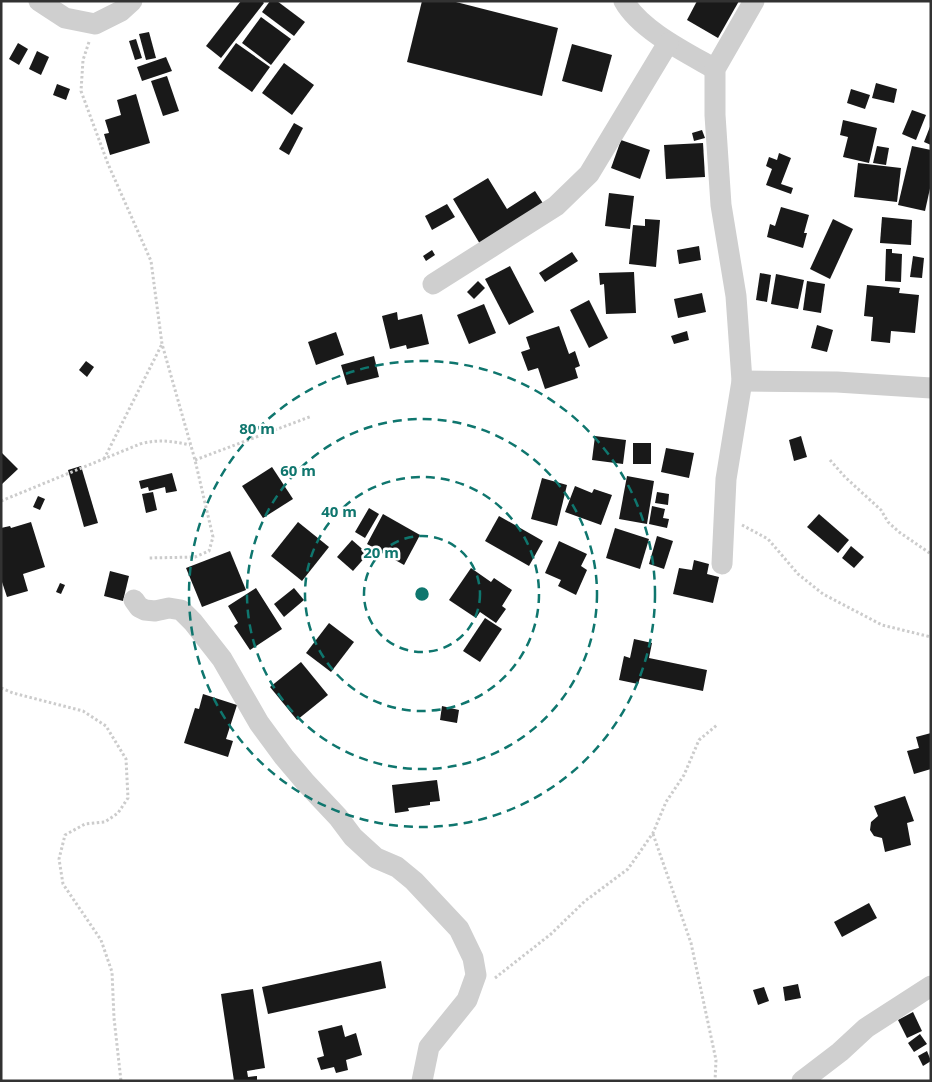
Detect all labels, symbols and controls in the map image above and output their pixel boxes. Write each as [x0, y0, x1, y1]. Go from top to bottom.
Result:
text: 80 m [239, 418, 275, 438]
text: 60 m [280, 460, 316, 480]
text: 40 m [321, 501, 357, 521]
text: 20 m [363, 542, 399, 562]
centre of rings [413, 585, 431, 603]

